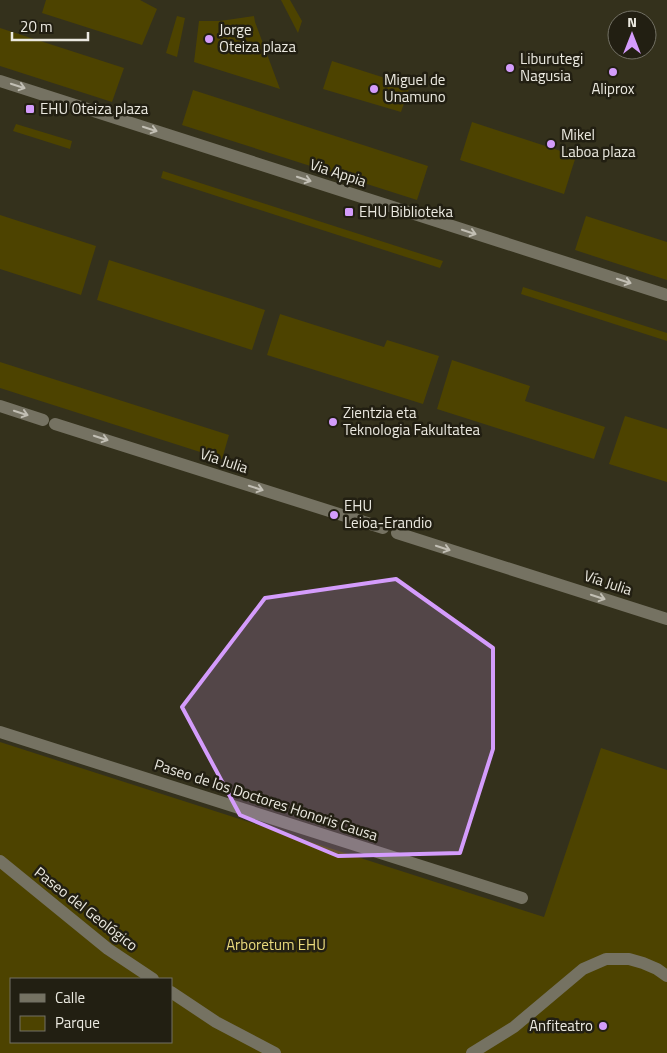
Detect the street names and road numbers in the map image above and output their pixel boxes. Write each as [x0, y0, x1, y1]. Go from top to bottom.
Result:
street label: Via Appia [307, 153, 370, 193]
street label: Vía Julia [197, 442, 252, 479]
street label: Vía Julia [581, 564, 636, 601]
street label: Paseo de los Doctores Honoris Causa [152, 752, 381, 847]
street label: Paseo del Geológico [30, 861, 143, 956]

